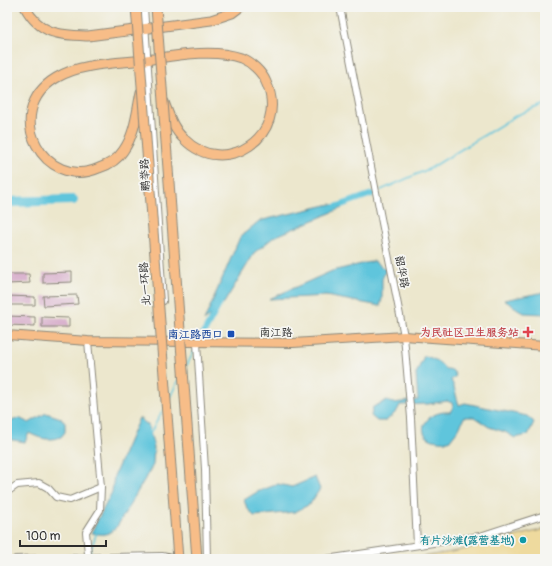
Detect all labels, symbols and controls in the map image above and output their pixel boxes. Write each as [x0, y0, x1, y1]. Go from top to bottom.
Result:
street label: 鹏举路 [138, 158, 152, 192]
street label: 韶华路 [392, 255, 412, 289]
street label: 北一环路 [137, 262, 153, 306]
street label: 南江路 [260, 326, 293, 339]
place label: 为民社区卫生服务站 [420, 326, 519, 339]
marker: 为民社区卫生服务站 [522, 326, 534, 338]
place label: 南江路西口 [168, 328, 223, 341]
marker: 南江路西口 [226, 329, 236, 339]
scale bar [20, 522, 106, 548]
text: 100 m [26, 529, 61, 544]
place label: 有片沙滩(露营基地) [420, 534, 515, 547]
marker: 有片沙滩(露营基地) [518, 535, 528, 545]

